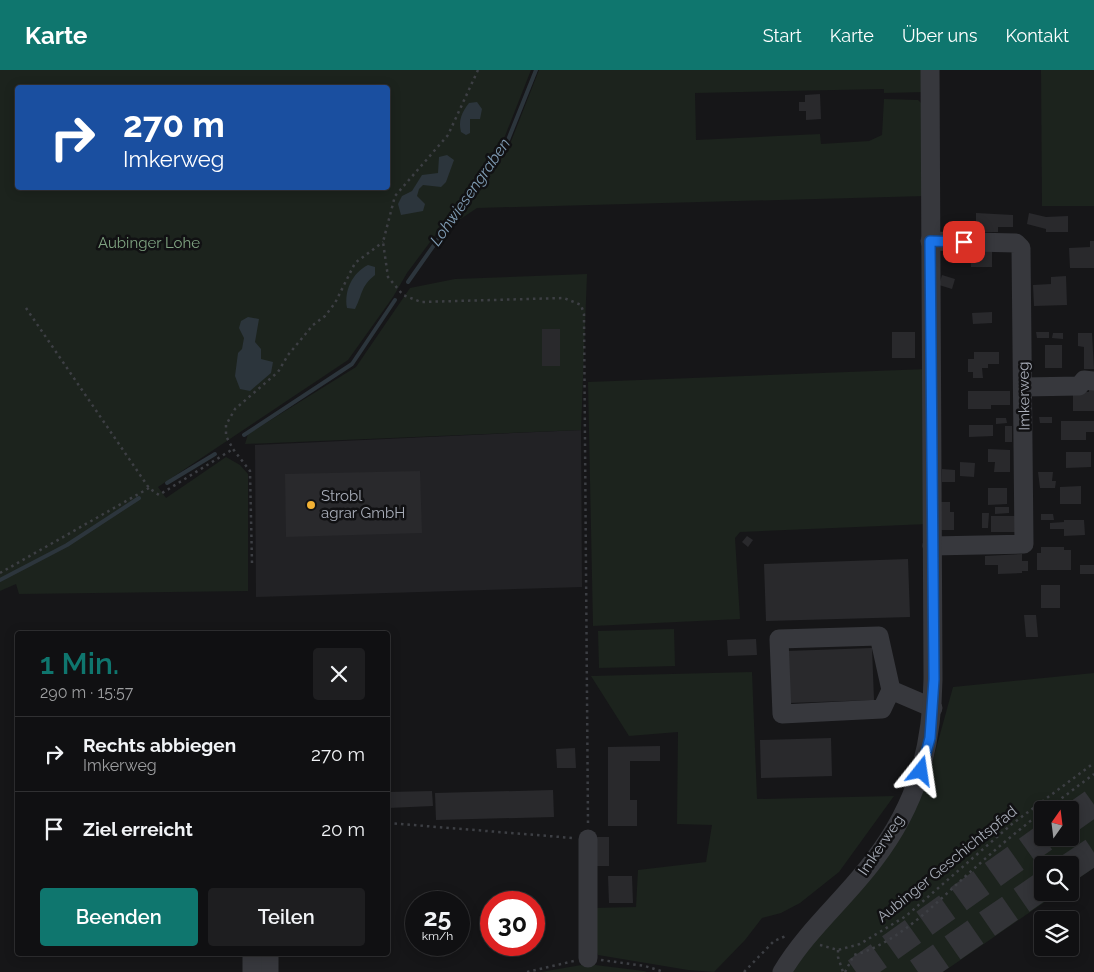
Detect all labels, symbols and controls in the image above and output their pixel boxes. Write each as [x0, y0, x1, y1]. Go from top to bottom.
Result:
text: Karte [25, 21, 87, 50]
text: Start [763, 25, 802, 46]
text: Karte [830, 25, 874, 46]
text: Über uns [902, 25, 977, 46]
text: Kontakt [1005, 25, 1069, 46]
text: 270 m [123, 104, 225, 145]
icon: right [40, 105, 105, 170]
water label: Lohwiesengraben [426, 135, 514, 249]
text: Imkerweg [123, 146, 224, 172]
pin [943, 221, 985, 263]
icon: arrive [950, 228, 978, 256]
park label: Aubinger Lohe [98, 234, 200, 252]
street label: Imkerweg [1014, 361, 1034, 431]
place label: Strobl agrar GmbH [321, 487, 405, 522]
marker: Strobl agrar GmbH [305, 499, 317, 511]
text: 1 Min. [40, 646, 119, 681]
button: close [313, 648, 365, 700]
text: 290 m · 15:57 [40, 683, 133, 702]
text: Rechts abbiegen [83, 734, 236, 756]
icon: right [40, 740, 68, 768]
text: 270 m [311, 743, 365, 765]
position arrow [894, 744, 946, 796]
text: Imkerweg [83, 756, 157, 775]
north arrow [1034, 801, 1079, 846]
map controls [1034, 801, 1079, 956]
street label: Aubinger Geschichtspfad [873, 802, 1021, 926]
street label: Imkerweg [854, 811, 908, 879]
icon: arrive [40, 815, 68, 843]
text: Ziel erreicht [83, 818, 193, 840]
text: 20 m [321, 818, 365, 840]
button: search [1034, 856, 1079, 901]
button: Beenden [40, 888, 198, 946]
button: Teilen [208, 888, 365, 946]
speed limit sign: 30 [480, 891, 545, 956]
text: 25 [424, 902, 451, 932]
button: layers [1034, 911, 1079, 956]
text: km/h [422, 929, 453, 943]

